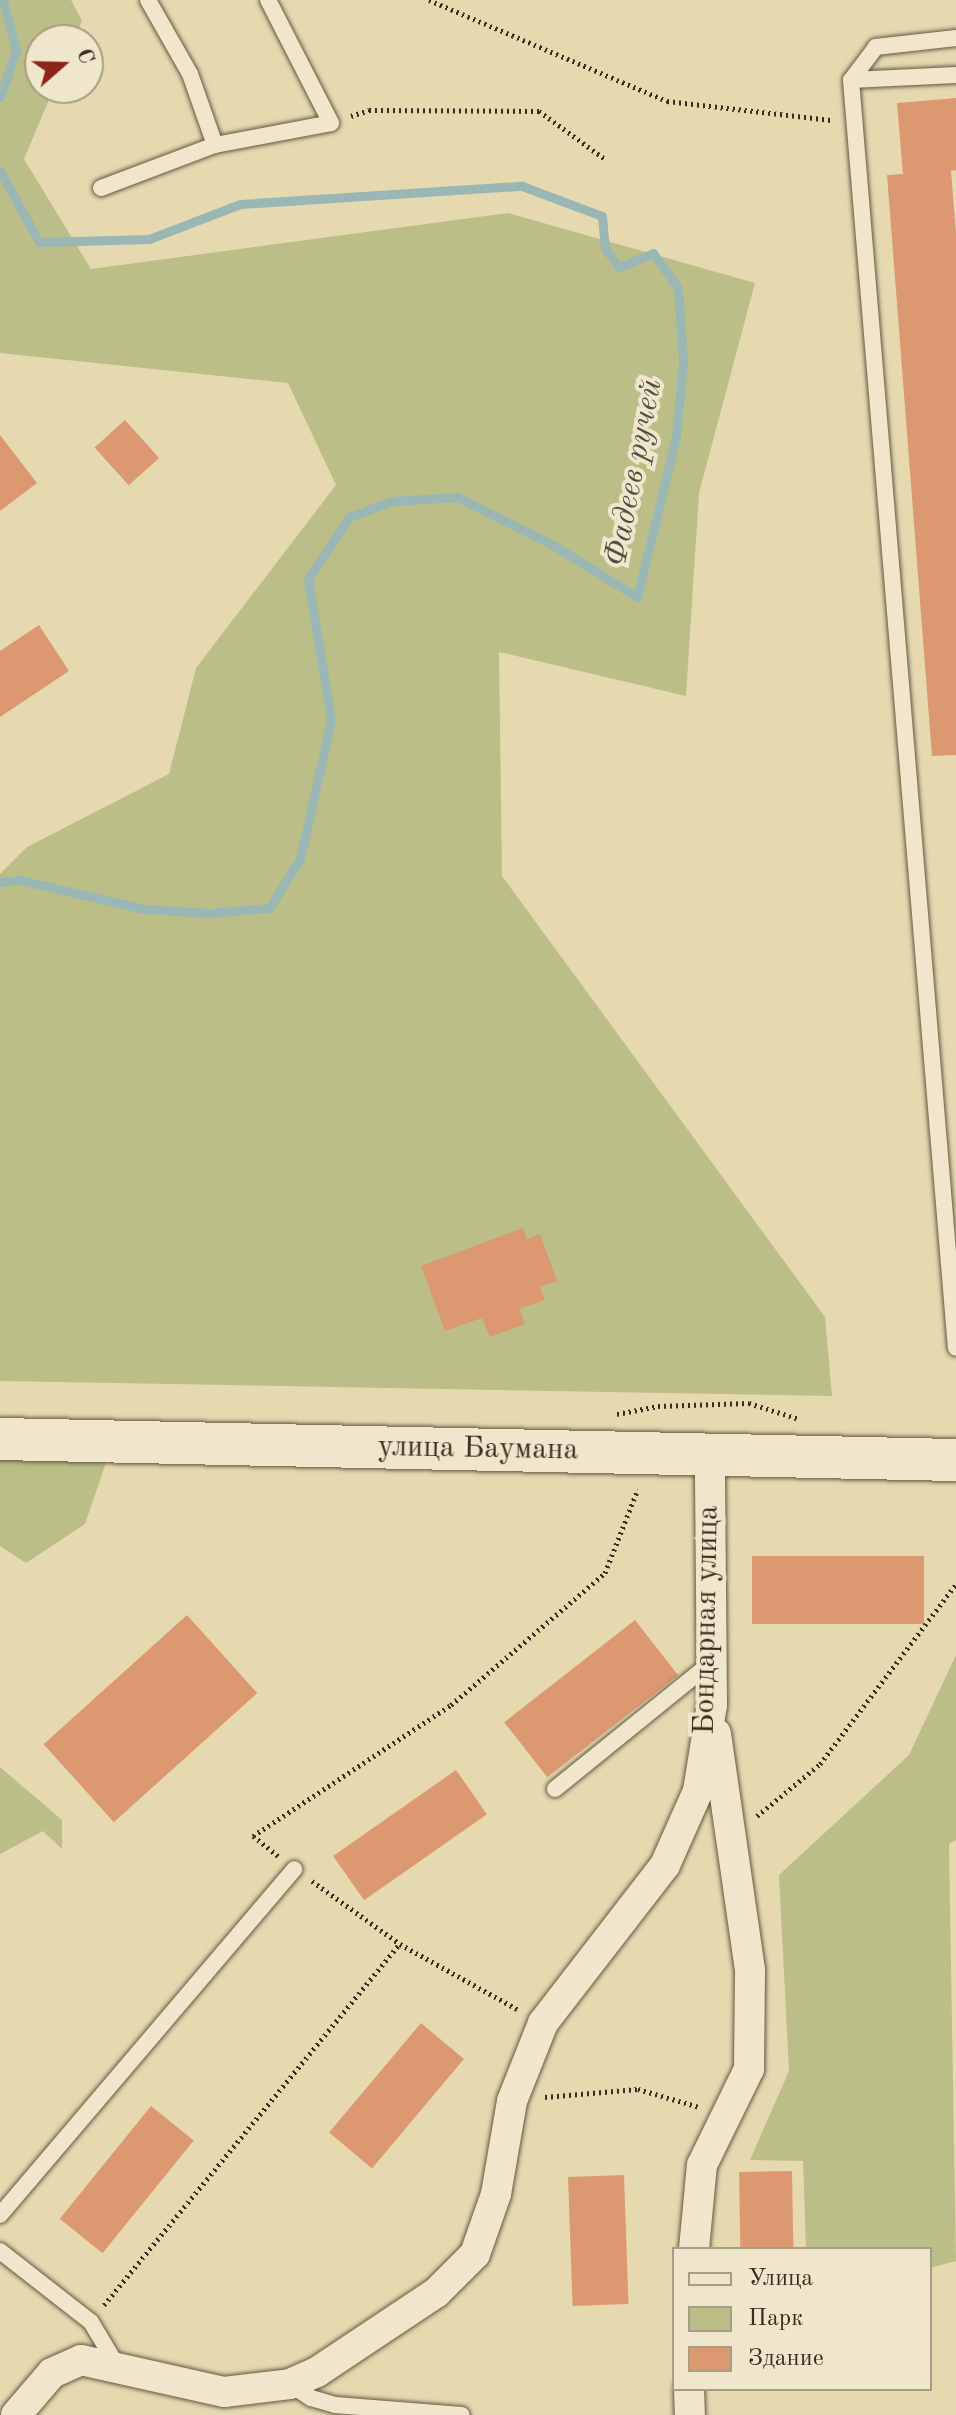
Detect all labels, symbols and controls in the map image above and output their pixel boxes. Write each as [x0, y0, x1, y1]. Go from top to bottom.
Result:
north arrow [24, 24, 104, 104]
text: С [72, 46, 97, 67]
water label: Фадеев ручей [598, 376, 672, 570]
street label: улица Баумана [377, 1429, 579, 1469]
street label: Бондарная улица [687, 1505, 727, 1735]
legend [672, 2247, 932, 2391]
text: Улица [748, 2267, 813, 2291]
text: Парк [748, 2307, 803, 2331]
text: Здание [748, 2347, 824, 2371]

